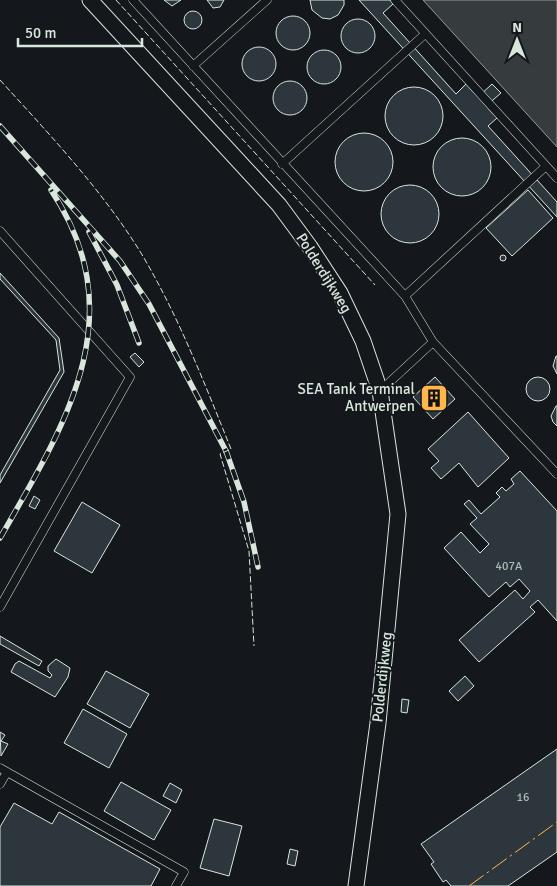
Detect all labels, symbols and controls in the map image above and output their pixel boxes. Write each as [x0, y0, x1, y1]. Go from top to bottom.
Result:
scale bar [18, 15, 141, 47]
north arrow [492, 15, 542, 65]
text: N [512, 19, 522, 36]
text: 50 m [25, 24, 56, 42]
street label: Polderdijkweg [292, 230, 356, 316]
place label: SEA Tank Terminal Antwerpen [297, 380, 415, 415]
building icon: SEA Tank Terminal Antwerpen [419, 383, 449, 413]
house number: 407A [496, 559, 523, 574]
street label: Polderdijkweg [368, 631, 396, 723]
house number: 16 [517, 790, 529, 805]

